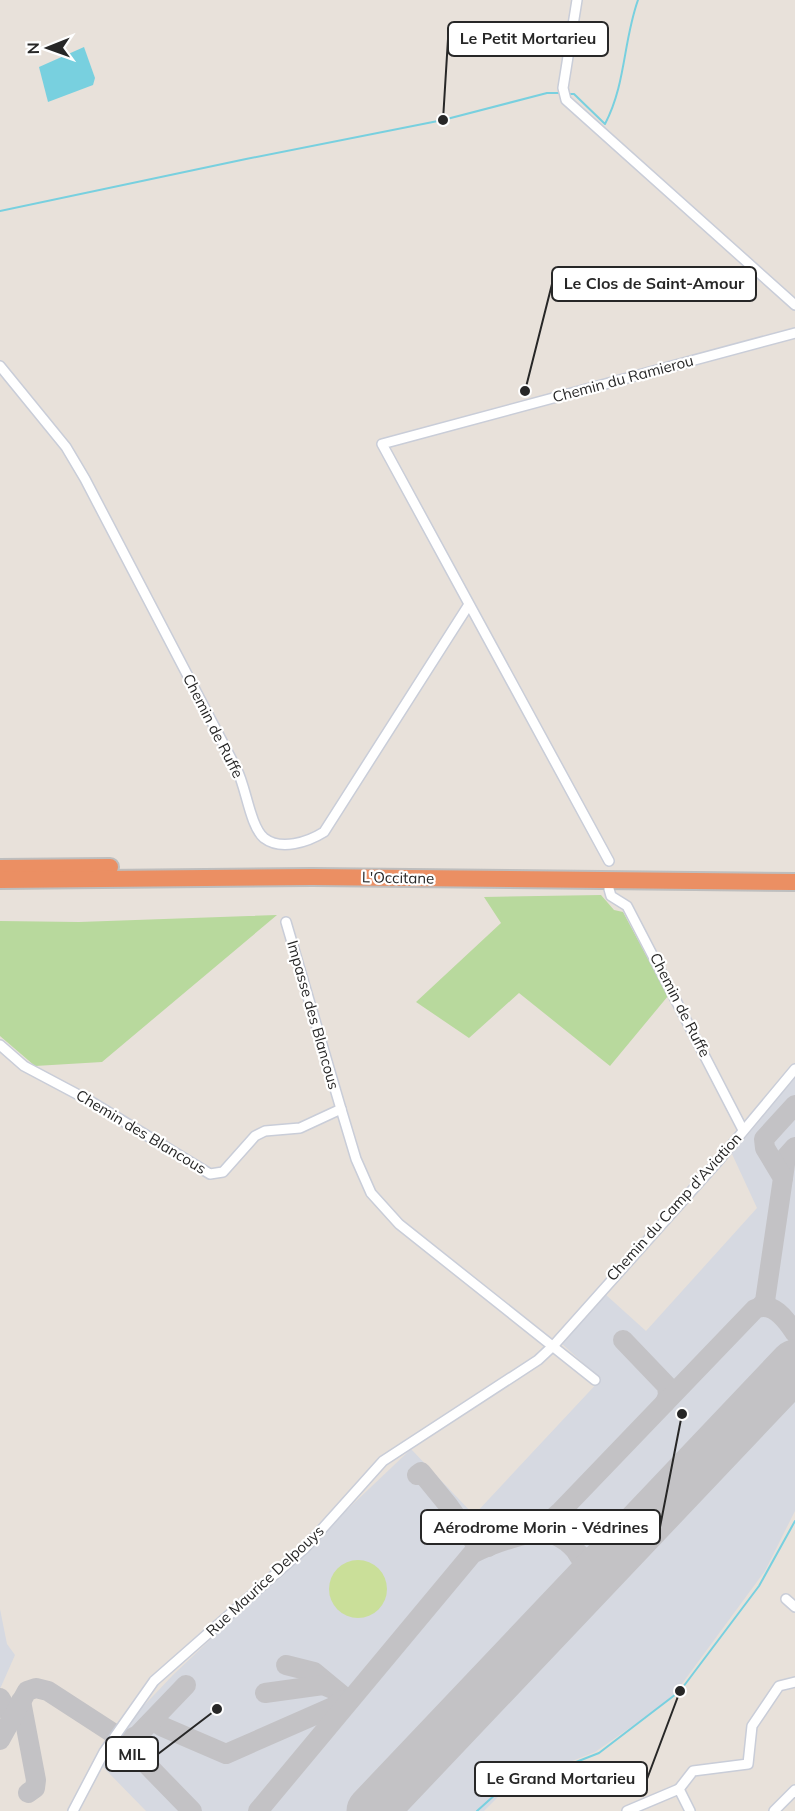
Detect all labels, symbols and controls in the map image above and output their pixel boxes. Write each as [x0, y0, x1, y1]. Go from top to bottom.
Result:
north arrow [18, 18, 78, 78]
callout: Le Petit Mortarieu [448, 22, 608, 56]
text: Le Petit Mortarieu [460, 28, 596, 48]
text: N [23, 42, 43, 54]
callout: Le Clos de Saint-Amour [552, 267, 756, 301]
text: Le Clos de Saint-Amour [564, 273, 745, 293]
street label: Chemin du Ramierou [550, 351, 695, 406]
street label: Chemin de Ruffe [179, 670, 248, 781]
street label: L'Occitane [362, 867, 434, 888]
street label: Impasse des Blancous [283, 938, 344, 1092]
street label: Chemin de Ruffe [646, 949, 715, 1060]
street label: Chemin des Blancous [73, 1085, 210, 1178]
street label: Chemin du Camp d'Aviation [602, 1129, 745, 1285]
callout: Aérodrome Morin - Védrines [421, 1510, 660, 1544]
text: Aérodrome Morin - Védrines [434, 1517, 648, 1537]
street label: Rue Maurice Delpouys [202, 1521, 328, 1640]
callout: MIL [106, 1737, 158, 1771]
text: MIL [118, 1744, 146, 1764]
callout: Le Grand Mortarieu [475, 1762, 647, 1796]
text: Le Grand Mortarieu [487, 1768, 635, 1788]

